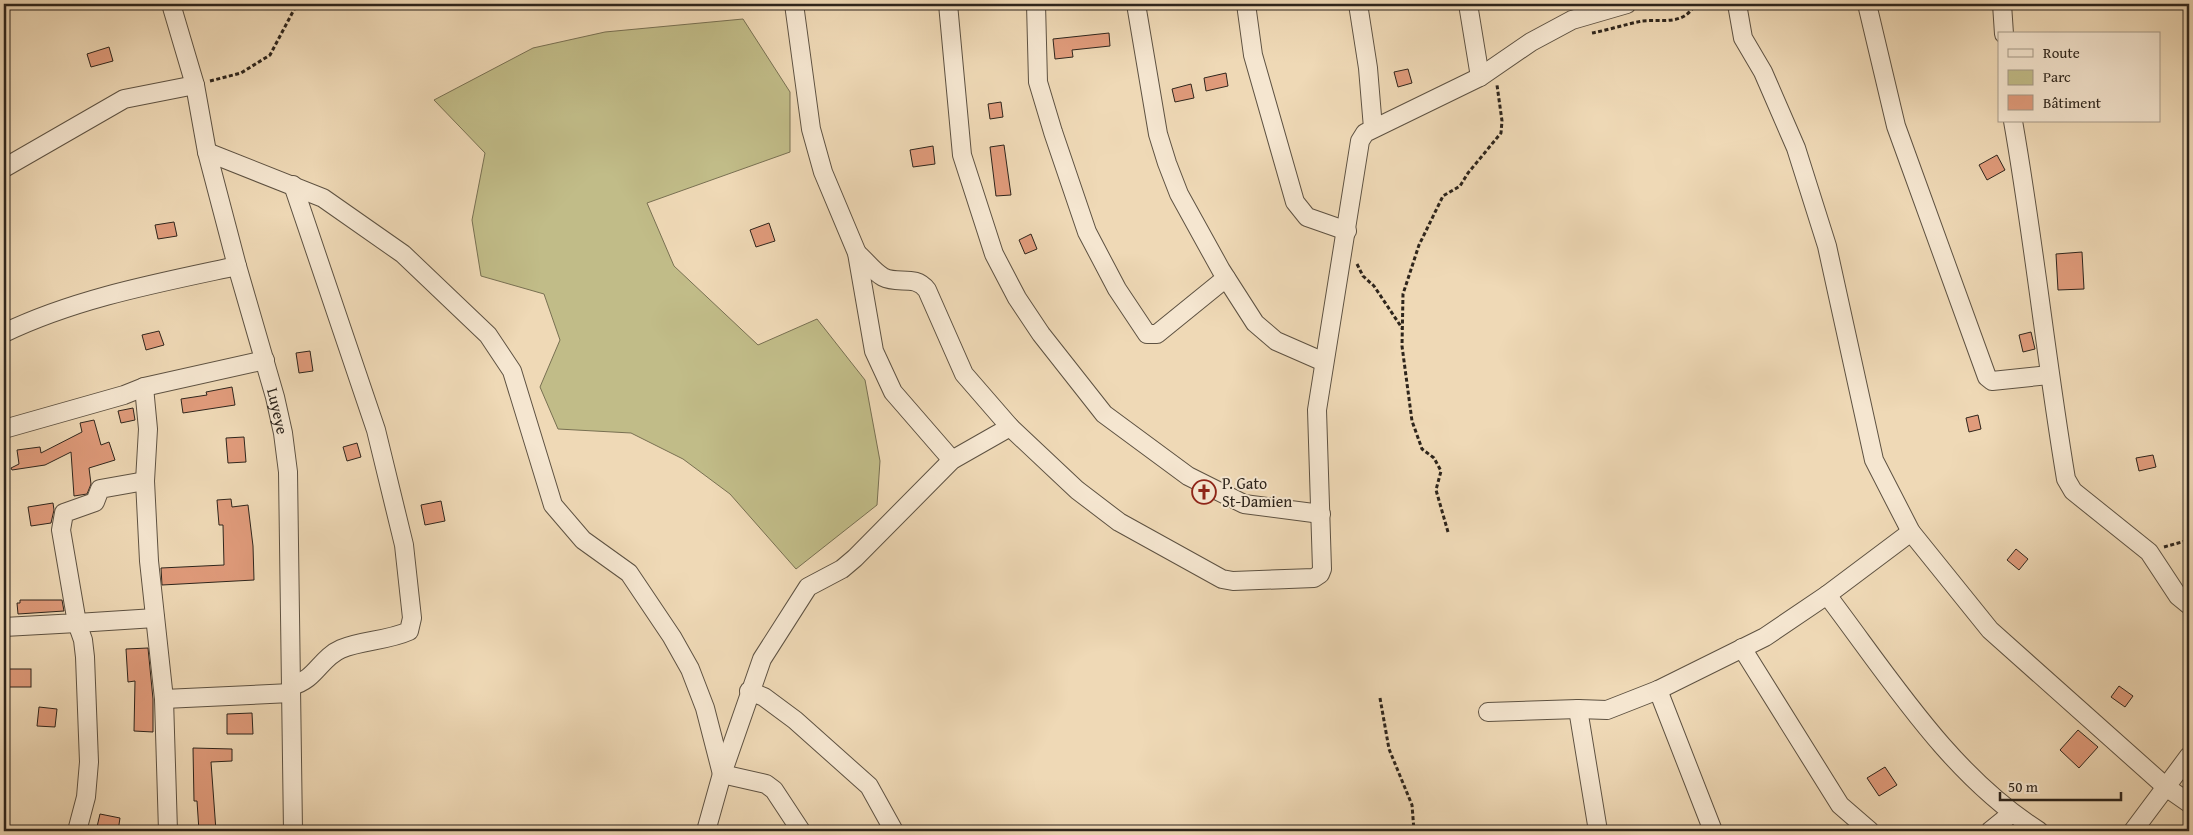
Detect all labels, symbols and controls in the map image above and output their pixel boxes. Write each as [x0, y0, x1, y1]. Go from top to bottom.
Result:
legend [1998, 32, 2160, 122]
text: Route [2043, 42, 2080, 63]
text: Parc [2043, 66, 2071, 87]
text: Bâtiment [2043, 92, 2102, 113]
street label: Luyeye [261, 385, 295, 436]
place label: P. Gato St-Damien [1222, 471, 1292, 513]
church icon: P. Gato St-Damien [1191, 479, 1217, 505]
scale bar [2000, 770, 2122, 802]
text: 50 m [2008, 776, 2039, 797]

